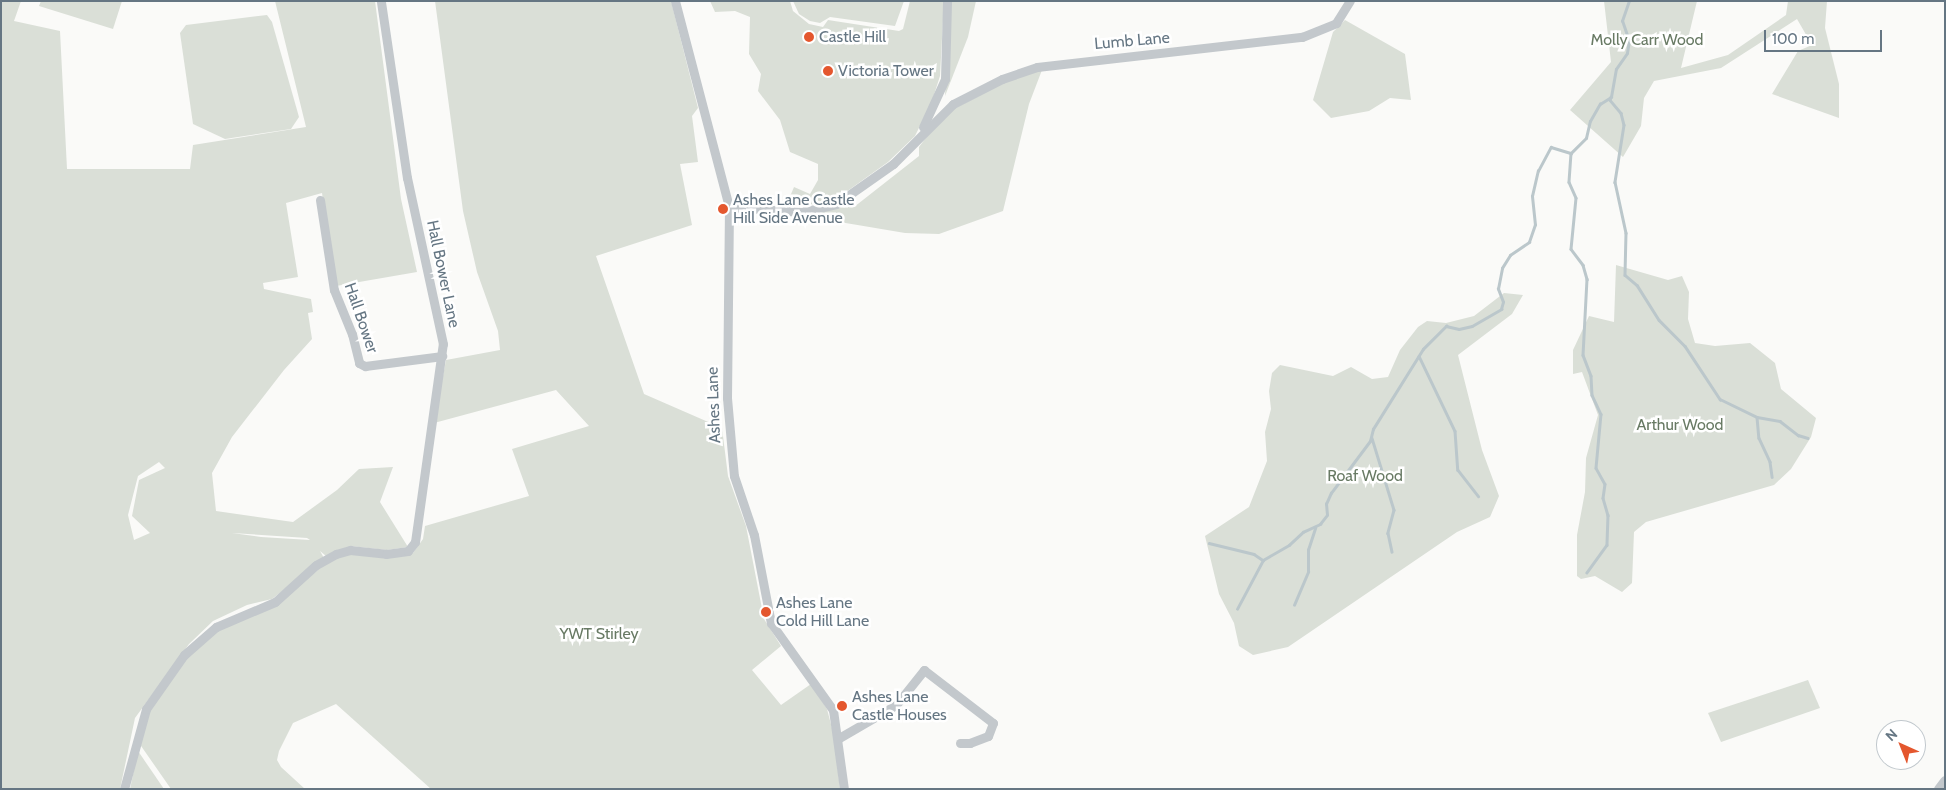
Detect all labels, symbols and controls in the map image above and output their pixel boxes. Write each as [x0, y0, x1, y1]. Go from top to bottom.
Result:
scale bar [1766, 20, 1884, 52]
place label: Castle Hill [819, 27, 886, 47]
street label: Lumb Lane [1093, 28, 1171, 54]
park label: Molly Carr Wood [1591, 30, 1703, 50]
text: 100 m [1772, 30, 1814, 48]
marker: Castle Hill [803, 31, 815, 43]
place label: Victoria Tower [838, 61, 934, 81]
marker: Victoria Tower [822, 65, 834, 77]
place label: Ashes Lane Castle Hill Side Avenue [733, 190, 854, 228]
marker: Ashes Lane Castle Hill Side Avenue [717, 203, 729, 215]
street label: Hall Bower Lane [422, 218, 464, 330]
street label: Hall Bower [340, 280, 382, 356]
street label: Ashes Lane [703, 366, 725, 444]
park label: Arthur Wood [1636, 415, 1724, 435]
park label: Roaf Wood [1327, 466, 1403, 486]
place label: Ashes Lane Cold Hill Lane [776, 593, 869, 631]
marker: Ashes Lane Cold Hill Lane [760, 606, 772, 618]
park label: YWT Stirley [559, 624, 639, 644]
place label: Ashes Lane Castle Houses [852, 687, 947, 725]
marker: Ashes Lane Castle Houses [836, 700, 848, 712]
north arrow [1876, 720, 1926, 770]
text: N [1881, 725, 1901, 745]

